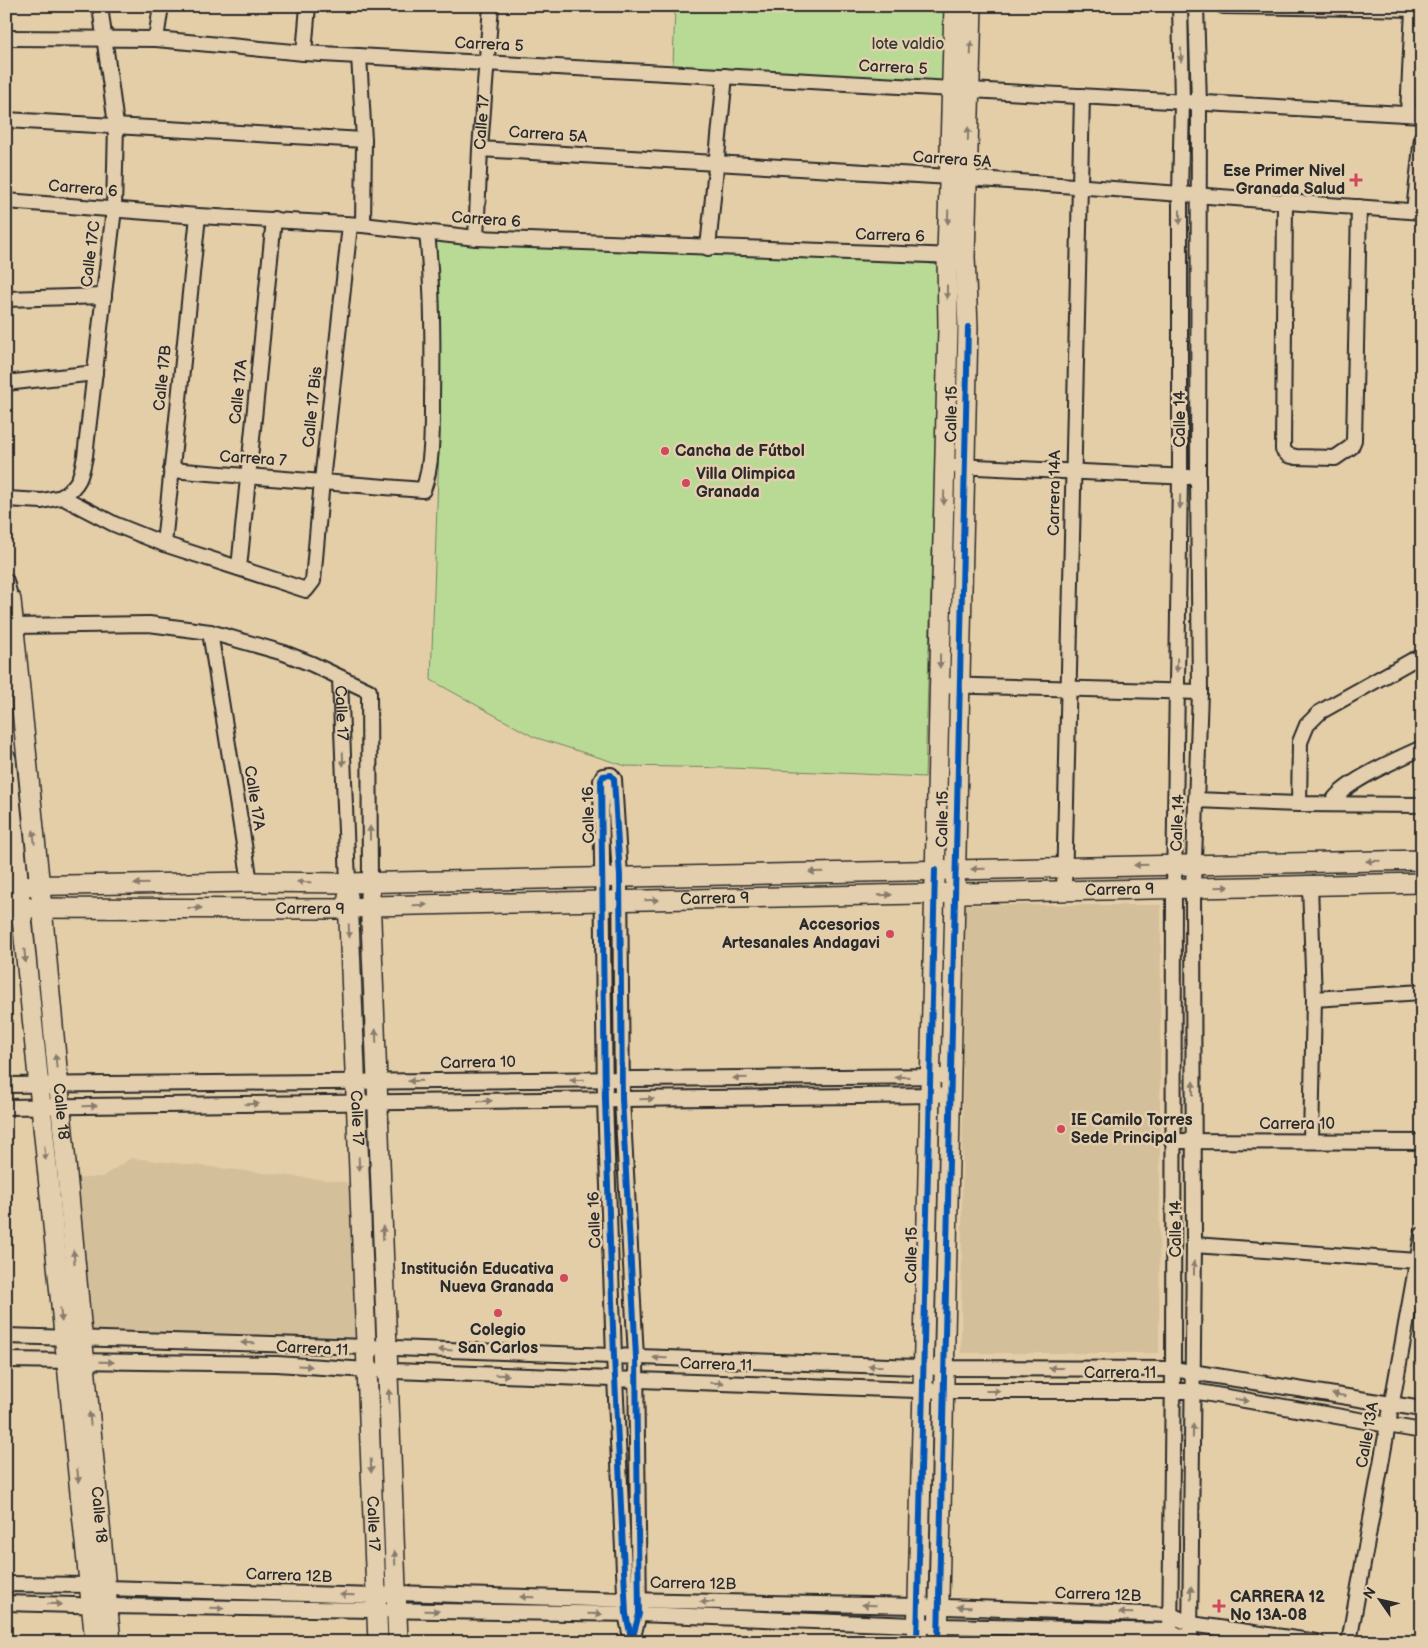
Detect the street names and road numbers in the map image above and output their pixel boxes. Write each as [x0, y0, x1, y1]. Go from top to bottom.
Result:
street label: Carrera 5 [454, 34, 524, 56]
street label: Carrera 5 [858, 57, 928, 79]
street label: Calle 17 [470, 94, 494, 151]
street label: Carrera 5A [508, 123, 588, 147]
street label: Carrera 5A [912, 148, 992, 172]
street label: Carrera 6 [47, 176, 119, 202]
street label: Carrera 6 [451, 208, 522, 232]
street label: Calle 17C [78, 220, 104, 288]
street label: Carrera 6 [855, 225, 925, 247]
street label: Calle 17B [150, 344, 176, 412]
street label: Calle 17A [226, 358, 252, 425]
street label: Calle 17 Bis [299, 366, 327, 448]
street label: Calle 15 [942, 386, 962, 442]
street label: Calle 14 [1171, 390, 1190, 448]
street label: Carrera 7 [219, 447, 287, 471]
street label: Carrera 14A [1045, 450, 1065, 536]
street label: Calle 17 [331, 685, 352, 741]
street label: Calle 17A [240, 764, 269, 832]
street label: Calle 16 [579, 786, 599, 844]
street label: Calle 15 [933, 791, 953, 847]
street label: Calle 14 [1168, 794, 1189, 852]
street label: Carrera 9 [1085, 879, 1154, 900]
street label: Carrera 9 [680, 888, 750, 909]
street label: Carrera 9 [275, 899, 345, 918]
street label: Carrera 10 [440, 1053, 516, 1073]
street label: Calle 18 [49, 1082, 73, 1141]
street label: Calle 17 [346, 1090, 368, 1146]
street label: Carrera 10 [1259, 1115, 1335, 1134]
street label: Calle 16 [584, 1191, 605, 1249]
street label: Calle 14 [1167, 1200, 1186, 1258]
street label: Calle 15 [902, 1227, 922, 1283]
street label: Carrera 11 [275, 1338, 349, 1360]
street label: Carrera 11 [680, 1354, 752, 1376]
street label: Carrera 11 [1084, 1364, 1156, 1383]
street label: Calle 13A [1353, 1400, 1383, 1470]
street label: Calle 18 [87, 1485, 111, 1544]
street label: Calle 17 [363, 1495, 384, 1552]
street label: Carrera 12B [245, 1565, 333, 1587]
street label: Carrera 12B [650, 1574, 736, 1594]
street label: Carrera 12B [1054, 1584, 1142, 1606]

